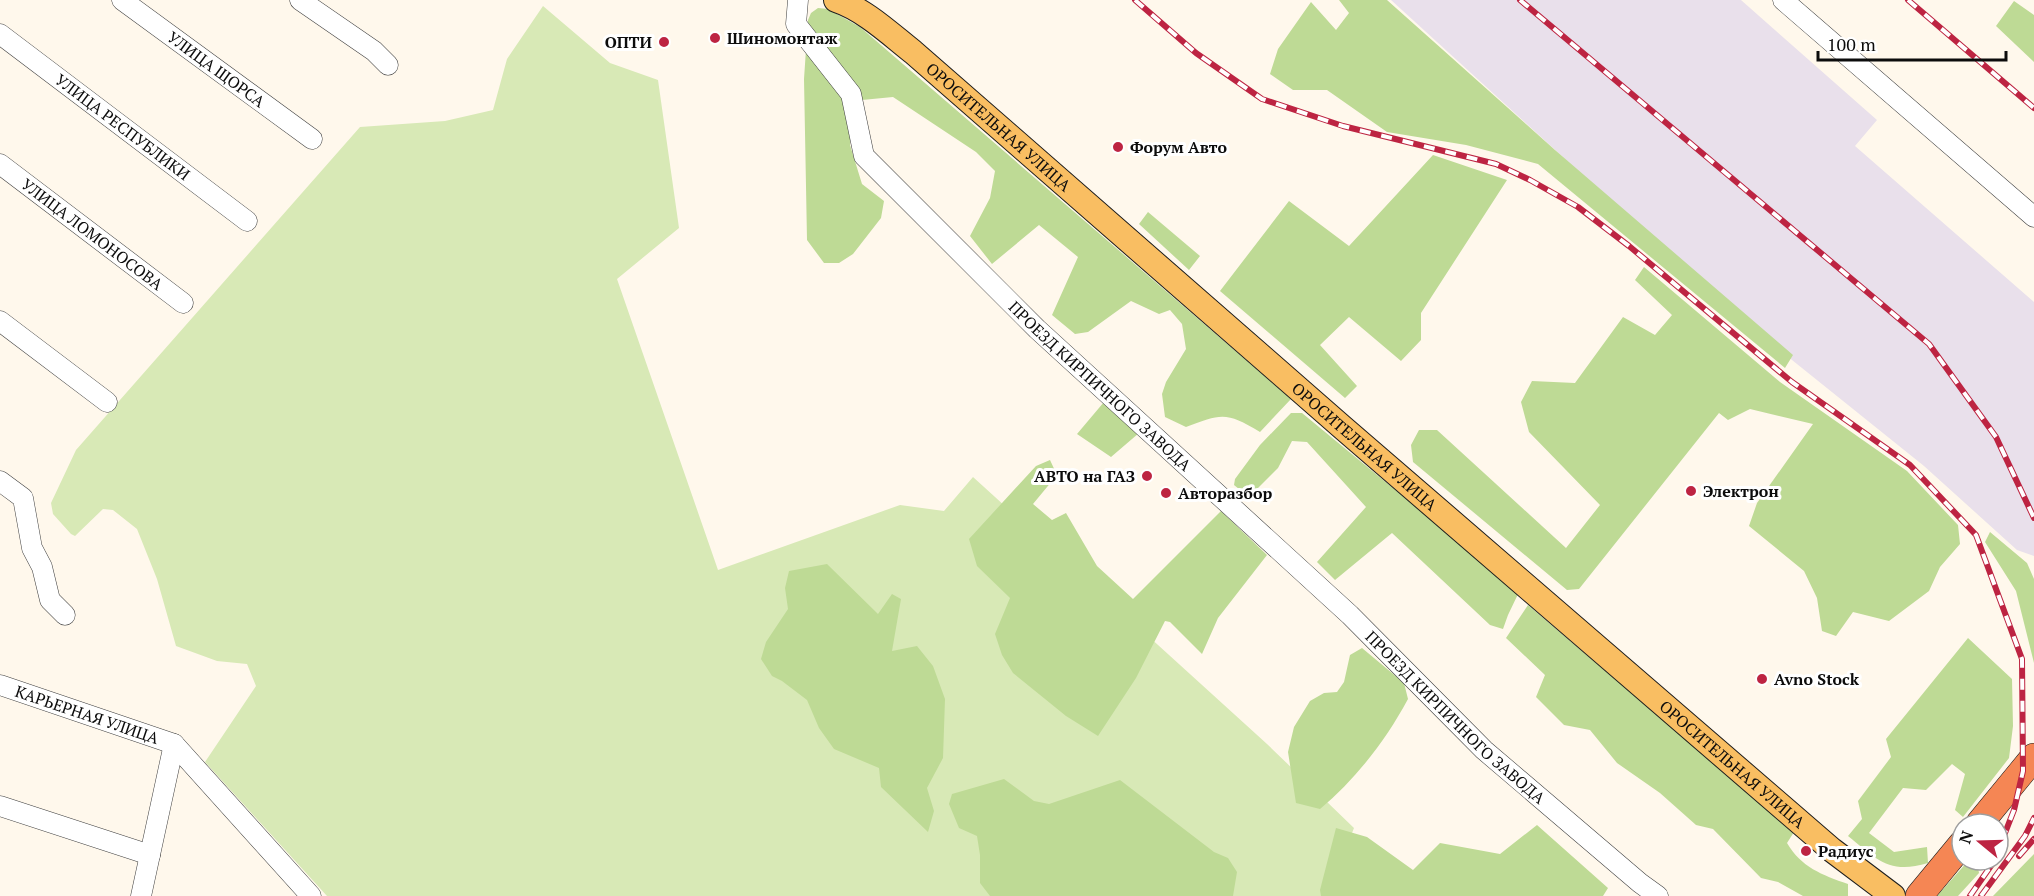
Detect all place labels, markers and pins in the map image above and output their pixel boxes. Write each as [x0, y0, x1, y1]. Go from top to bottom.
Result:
place label: Шиномонтаж [727, 27, 837, 49]
place label: ОПТИ [605, 31, 653, 53]
marker: Шиномонтаж [708, 31, 722, 45]
marker: ОПТИ [657, 35, 671, 49]
place label: Форум Авто [1130, 136, 1227, 158]
marker: Форум Авто [1111, 140, 1125, 154]
place label: АВТО на ГАЗ [1034, 465, 1135, 487]
marker: АВТО на ГАЗ [1140, 469, 1154, 483]
place label: Электрон [1703, 480, 1779, 502]
place label: Авторазбор [1178, 482, 1272, 504]
marker: Электрон [1684, 484, 1698, 498]
marker: Авторазбор [1159, 486, 1173, 500]
place label: Avno Stoсk [1774, 668, 1860, 690]
marker: Avno Stoсk [1755, 672, 1769, 686]
place label: Радиус [1818, 840, 1874, 862]
marker: Радиус [1799, 844, 1813, 858]

